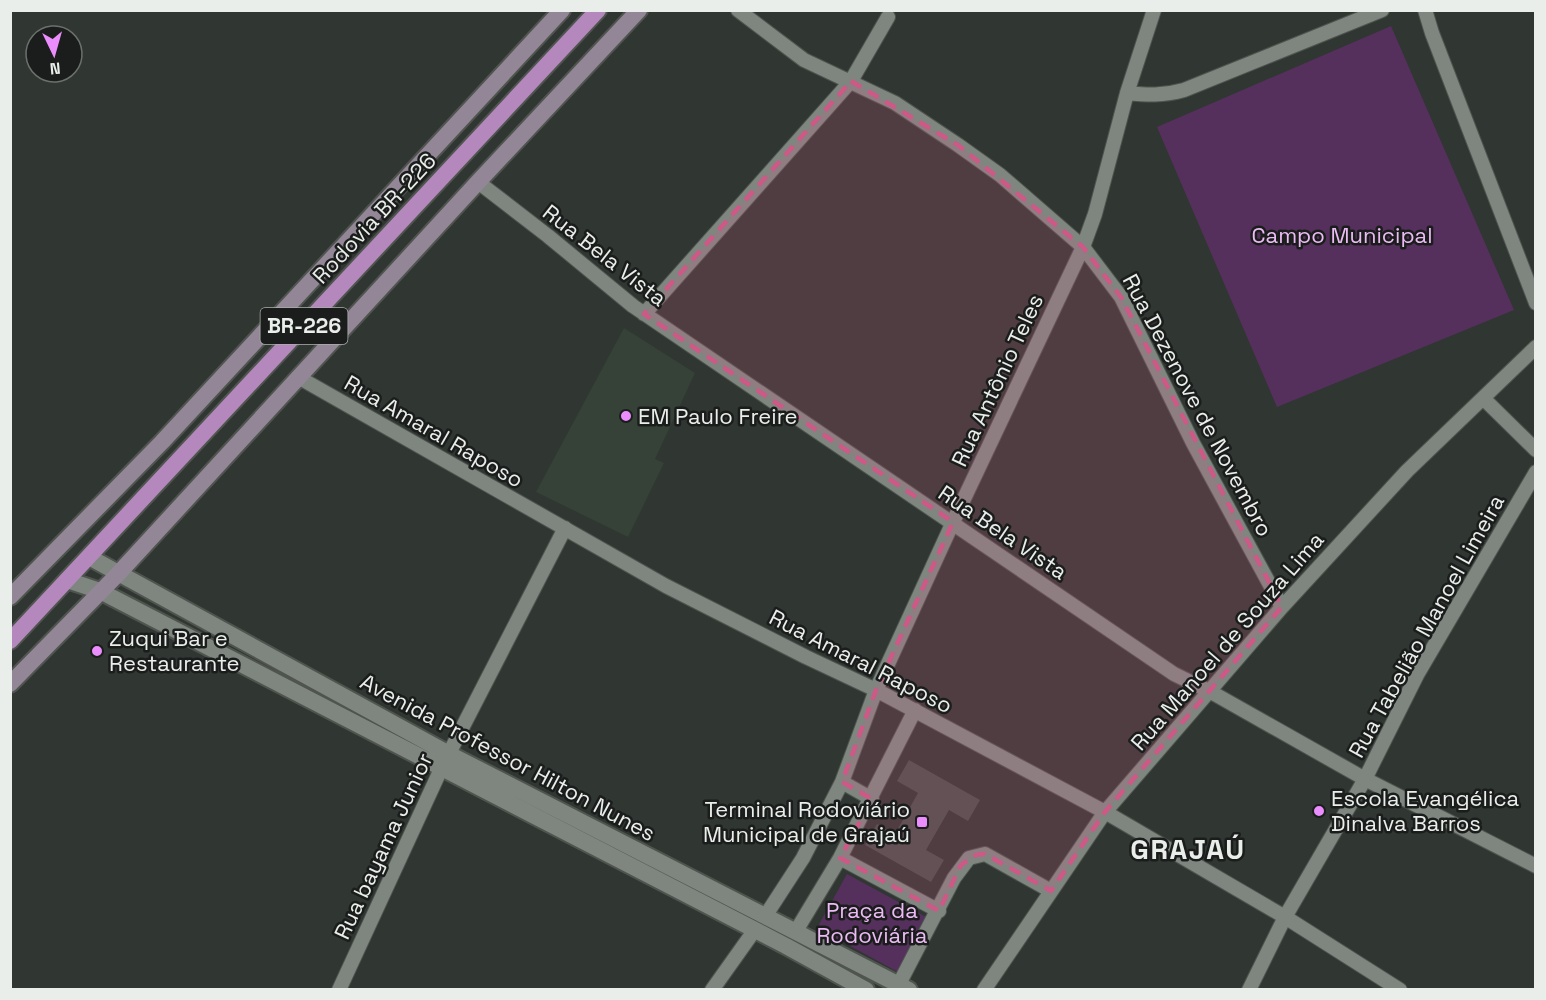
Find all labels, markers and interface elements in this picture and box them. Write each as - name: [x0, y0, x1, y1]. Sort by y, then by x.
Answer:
- north arrow: [24, 24, 84, 84]
- text: N: [49, 58, 62, 79]
- street label: Rodovia BR-226: [306, 147, 442, 289]
- street label: Rua Bela Vista: [537, 198, 673, 312]
- park label: Campo Municipal: [1251, 221, 1433, 249]
- street label: Rua Dezenove de Novembro: [1117, 269, 1279, 541]
- street label: Rua Antônio Teles: [945, 289, 1049, 471]
- road number: BR-226: [260, 308, 348, 344]
- street label: Rua Amaral Raposo: [340, 368, 528, 494]
- place label: EM Paulo Freire: [638, 402, 798, 430]
- marker: EM Paulo Freire: [619, 409, 633, 423]
- street label: Rua Bela Vista: [933, 479, 1073, 586]
- street label: Rua Tabelião Manoel Limeira: [1342, 489, 1510, 762]
- street label: Rua Manoel de Souza Lima: [1124, 526, 1330, 756]
- street label: Rua Amaral Raposo: [765, 603, 957, 719]
- place label: Zuqui Bar e Restaurante: [109, 624, 240, 677]
- marker: Zuqui Bar e Restaurante: [90, 644, 104, 658]
- street label: Avenida Professor Hilton Nunes: [356, 667, 660, 847]
- street label: Rua bayama Junior: [328, 748, 438, 944]
- place label: Escola Evangélica Dinalva Barros: [1331, 784, 1520, 837]
- place label: Terminal Rodoviário Municipal de Grajaú: [703, 795, 910, 848]
- marker: Escola Evangélica Dinalva Barros: [1312, 804, 1326, 818]
- marker: Terminal Rodoviário Municipal de Grajaú: [915, 815, 929, 829]
- district label: GRAJAÚ: [1130, 831, 1246, 867]
- park label: Praça da Rodoviária: [816, 896, 928, 949]

